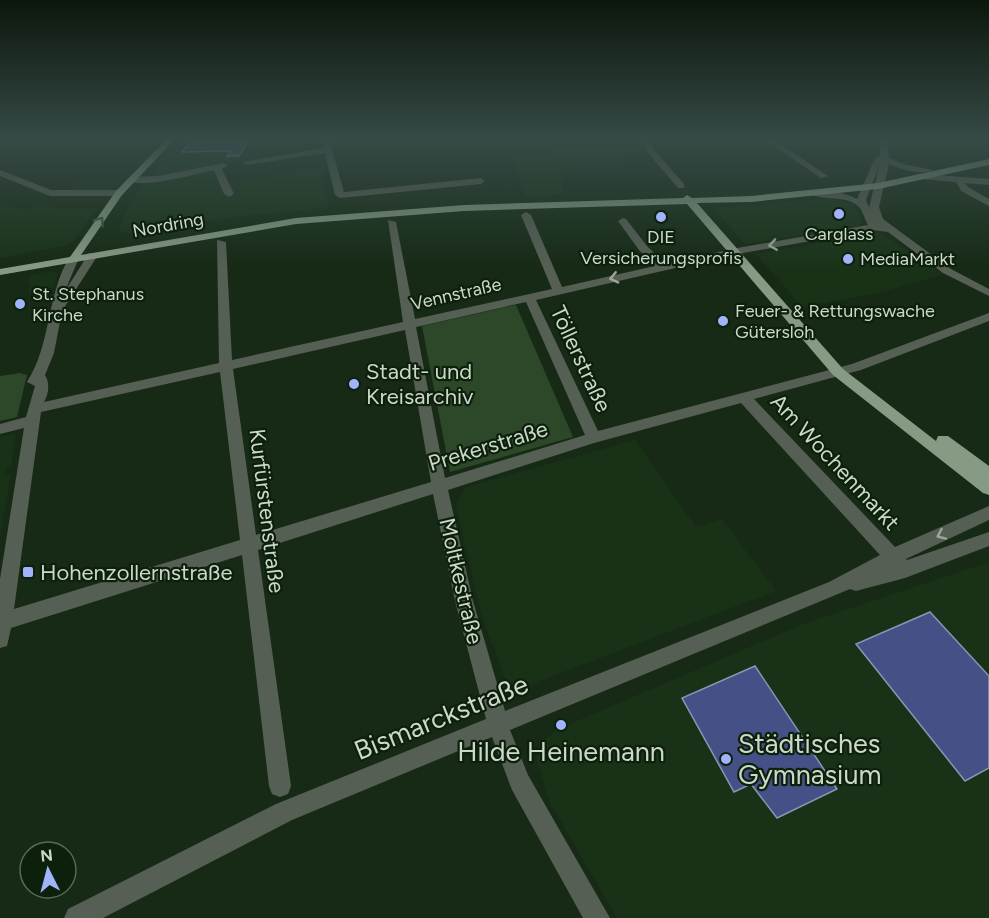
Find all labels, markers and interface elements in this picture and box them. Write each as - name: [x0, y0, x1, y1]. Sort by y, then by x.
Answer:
- marker: Carglass: [832, 207, 846, 221]
- street label: Nordring: [131, 208, 205, 242]
- marker: DIE Versicherungsprofis: [654, 210, 668, 224]
- one-way arrow: [93, 216, 104, 227]
- place label: Carglass: [805, 223, 873, 245]
- place label: DIE Versicherungsprofis: [580, 226, 742, 269]
- one-way arrow: [768, 239, 778, 251]
- place label: MediaMarkt: [860, 248, 955, 270]
- marker: MediaMarkt: [841, 252, 855, 266]
- one-way arrow: [609, 271, 619, 284]
- street label: Vennstraße: [409, 273, 504, 315]
- place label: St. Stephanus Kirche: [32, 283, 144, 326]
- marker: St. Stephanus Kirche: [13, 297, 27, 311]
- place label: Feuer- & Rettungswache Gütersloh: [735, 300, 935, 343]
- street label: Töllerstraße: [545, 301, 617, 417]
- marker: Feuer- & Rettungswache Gütersloh: [716, 314, 730, 328]
- place label: Stadt- und Kreisarchiv: [366, 358, 474, 410]
- marker: Stadt- und Kreisarchiv: [347, 377, 361, 391]
- street label: Am Wochenmarkt: [765, 388, 905, 536]
- street label: Prekerstraße: [425, 415, 551, 477]
- street label: Kurfürstenstraße: [244, 427, 290, 595]
- street label: Moltkestraße: [433, 515, 489, 647]
- one-way arrow: [936, 527, 947, 539]
- place label: Hohenzollernstraße: [40, 559, 232, 586]
- marker: Hohenzollernstraße: [21, 565, 35, 579]
- street label: Bismarckstraße: [349, 667, 533, 767]
- marker: Hilde Heinemann: [554, 718, 568, 732]
- place label: Städtisches Gymnasium: [738, 727, 881, 791]
- place label: Hilde Heinemann: [457, 735, 665, 768]
- marker: Städtisches Gymnasium: [719, 752, 733, 766]
- north arrow: [18, 840, 78, 900]
- text: N: [39, 845, 54, 866]

